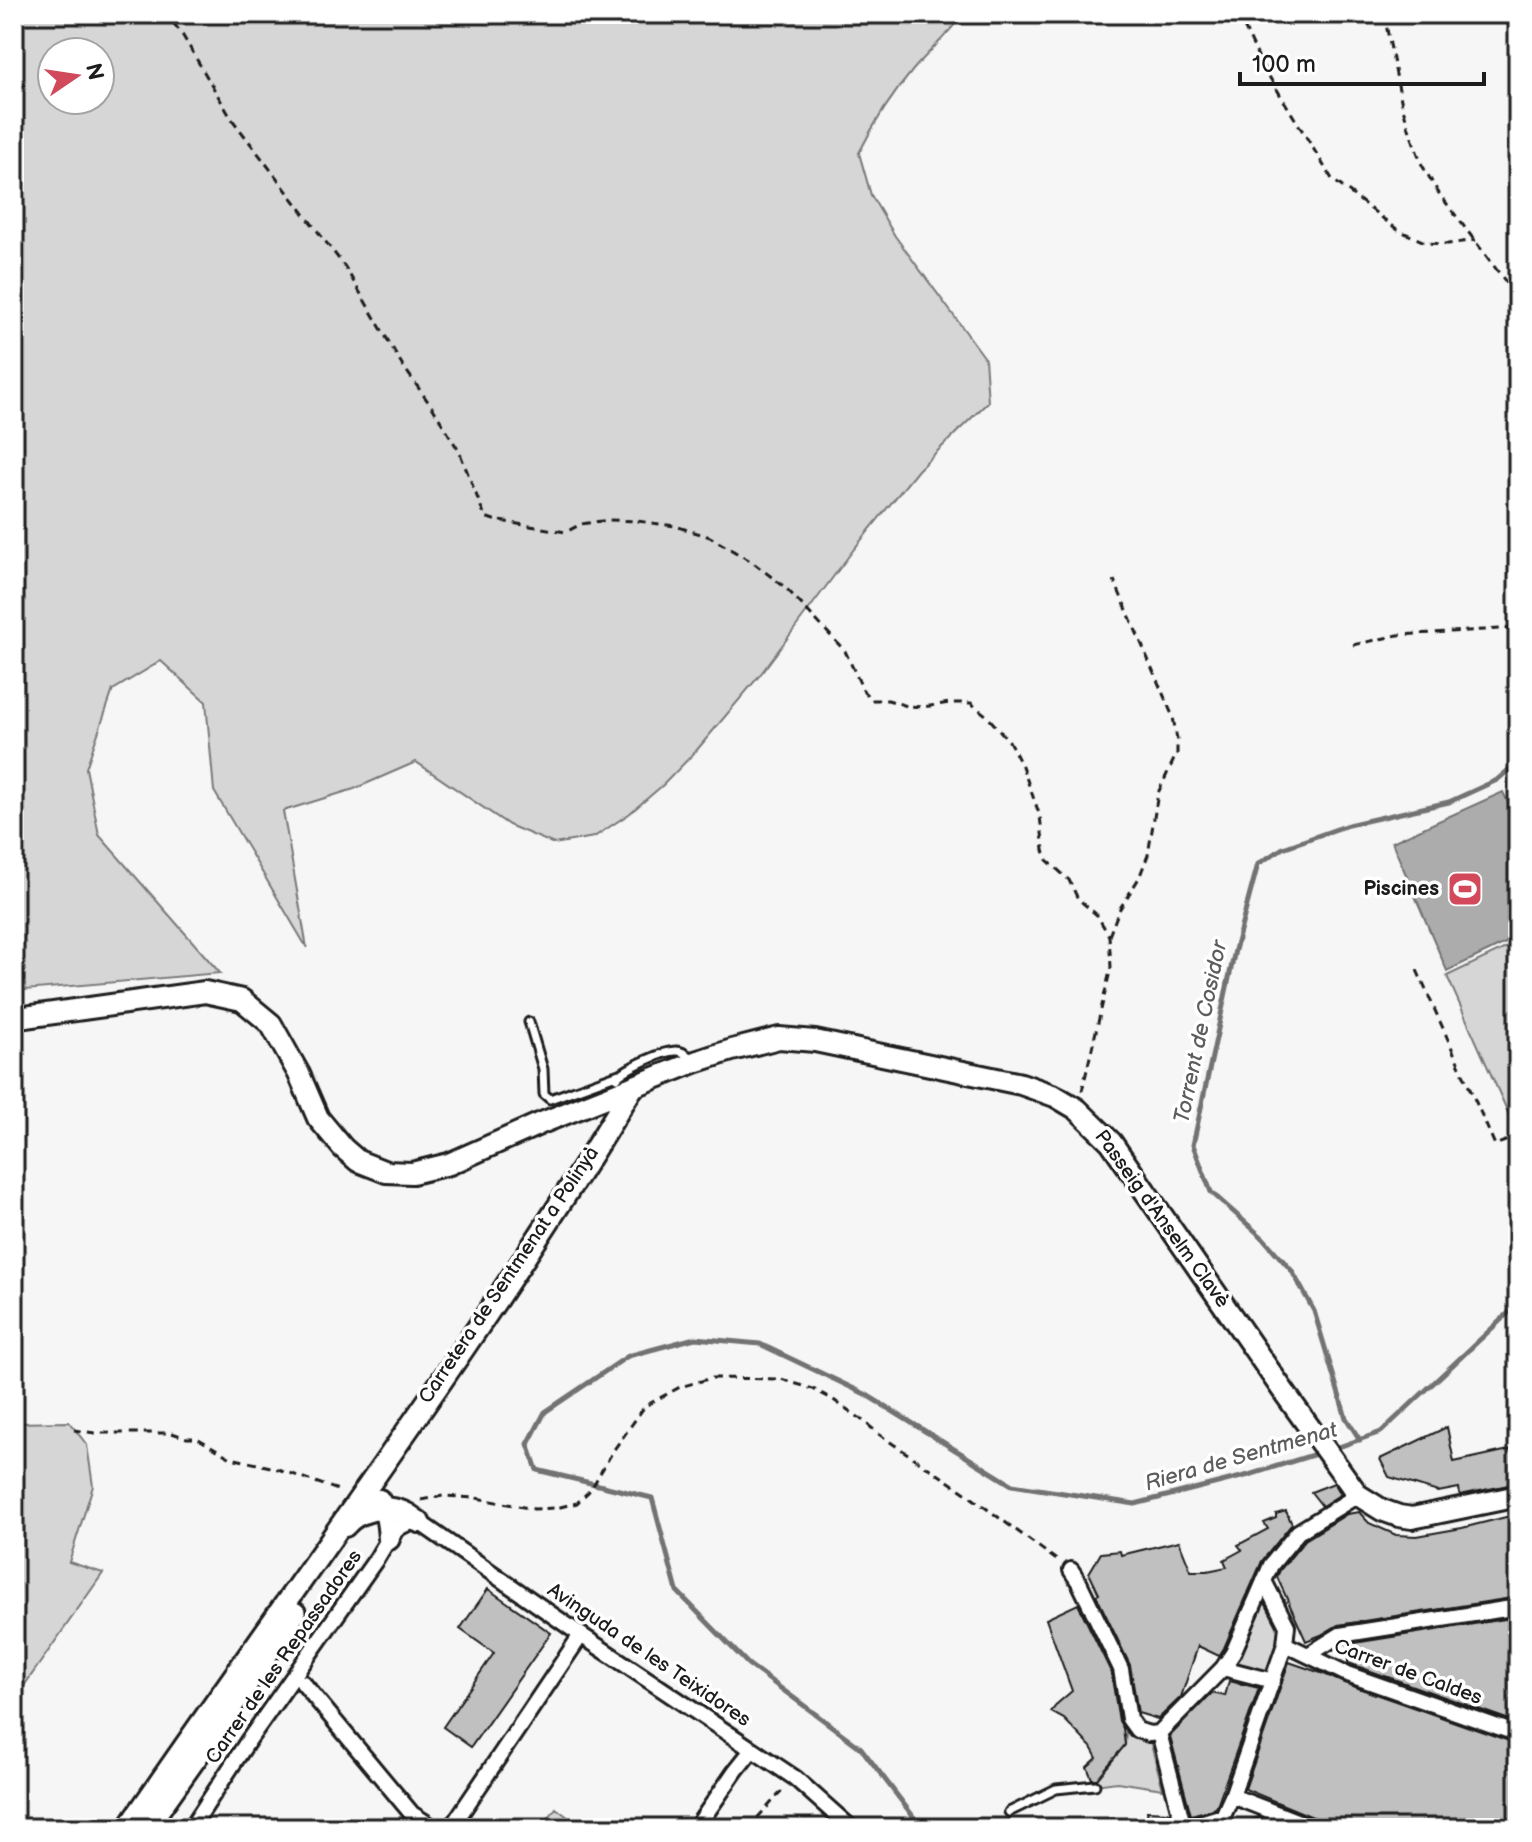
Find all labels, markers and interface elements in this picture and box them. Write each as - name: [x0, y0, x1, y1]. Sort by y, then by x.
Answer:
- north arrow: [36, 36, 116, 116]
- scale bar: [1240, 36, 1484, 86]
- text: 100 m: [1252, 50, 1316, 79]
- text: N: [79, 61, 109, 83]
- sports icon: Piscines: [1446, 870, 1484, 908]
- place label: Piscines: [1363, 877, 1439, 901]
- water label: Torrent de Cosidor: [1168, 936, 1234, 1126]
- street label: Passeig d'Anselm Clavè: [1089, 1125, 1235, 1313]
- street label: Carretera de Sentmenat a Polinyà: [414, 1142, 604, 1408]
- water label: Riera de Sentmenat: [1142, 1416, 1342, 1497]
- street label: Carrer de les Repassadores: [201, 1545, 367, 1769]
- street label: Avinguda de les Teixidores: [543, 1578, 755, 1732]
- street label: Carrer de Caldes: [1331, 1634, 1485, 1710]

